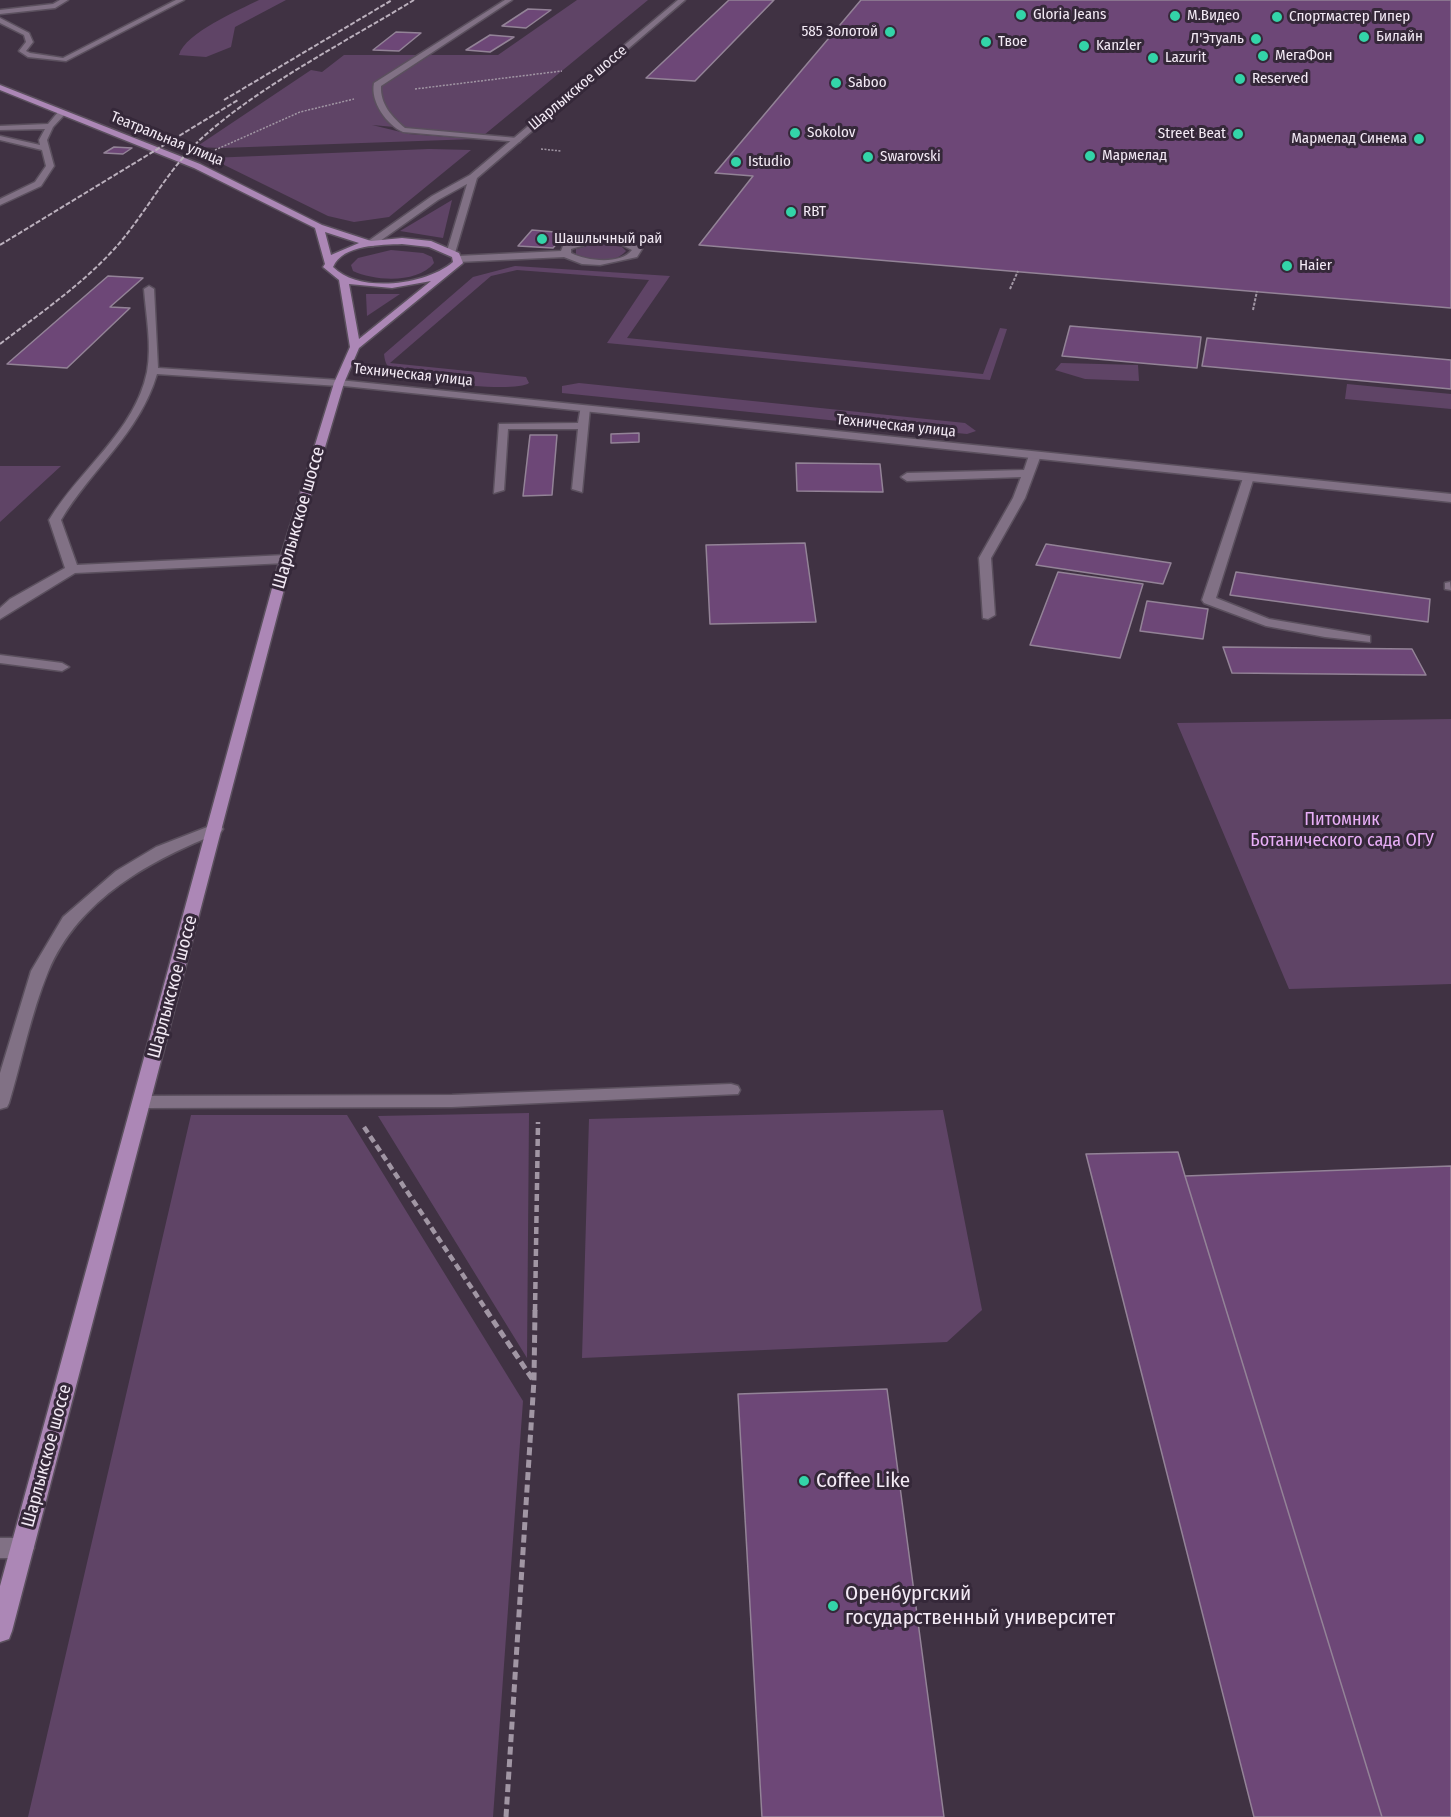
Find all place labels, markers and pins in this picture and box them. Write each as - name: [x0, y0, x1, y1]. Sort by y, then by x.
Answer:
- place label: Gloria Jeans: [1033, 6, 1106, 24]
- place label: М.Видео: [1187, 7, 1240, 25]
- marker: Gloria Jeans: [1014, 8, 1028, 22]
- place label: Спортмастер Гипер: [1289, 8, 1410, 26]
- marker: М.Видео: [1168, 9, 1182, 23]
- marker: Спортмастер Гипер: [1270, 10, 1284, 24]
- place label: 585 Золотой: [801, 23, 878, 41]
- marker: 585 Золотой: [883, 25, 897, 39]
- place label: Билайн: [1376, 28, 1423, 46]
- place label: Л'Этуаль: [1190, 30, 1244, 48]
- marker: Билайн: [1357, 30, 1371, 44]
- marker: Л'Этуаль: [1249, 32, 1263, 46]
- place label: Твое: [998, 33, 1027, 51]
- marker: Твое: [979, 35, 993, 49]
- place label: Kanzler: [1096, 37, 1142, 55]
- marker: Kanzler: [1077, 39, 1091, 53]
- place label: МегаФон: [1275, 47, 1333, 65]
- place label: Lazurit: [1165, 49, 1206, 67]
- marker: МегаФон: [1256, 49, 1270, 63]
- marker: Lazurit: [1146, 51, 1160, 65]
- place label: Reserved: [1252, 70, 1308, 88]
- marker: Reserved: [1233, 72, 1247, 86]
- place label: Saboo: [848, 74, 887, 92]
- marker: Saboo: [829, 76, 843, 90]
- place label: Sokolov: [807, 124, 855, 142]
- place label: Street Beat: [1158, 125, 1226, 143]
- marker: Sokolov: [788, 126, 802, 140]
- marker: Street Beat: [1231, 127, 1245, 141]
- place label: Мармелад Синема: [1291, 130, 1407, 148]
- marker: Мармелад Синема: [1412, 132, 1426, 146]
- place label: Мармелад: [1102, 147, 1167, 165]
- place label: Swarovski: [880, 148, 941, 166]
- marker: Мармелад: [1083, 149, 1097, 163]
- marker: Swarovski: [861, 150, 875, 164]
- place label: Istudio: [748, 153, 791, 171]
- marker: Istudio: [729, 155, 743, 169]
- place label: RBT: [803, 203, 826, 221]
- marker: RBT: [784, 205, 798, 219]
- place label: Шашлычный рай: [554, 230, 662, 248]
- marker: Шашлычный рай: [535, 232, 549, 246]
- place label: Haier: [1299, 257, 1332, 275]
- marker: Haier: [1280, 259, 1294, 273]
- place label: Coffee Like: [816, 1468, 910, 1494]
- marker: Coffee Like: [797, 1474, 811, 1488]
- place label: Оренбургский государственный университет: [845, 1581, 1115, 1631]
- marker: Оренбургский государственный университет: [826, 1599, 840, 1613]

